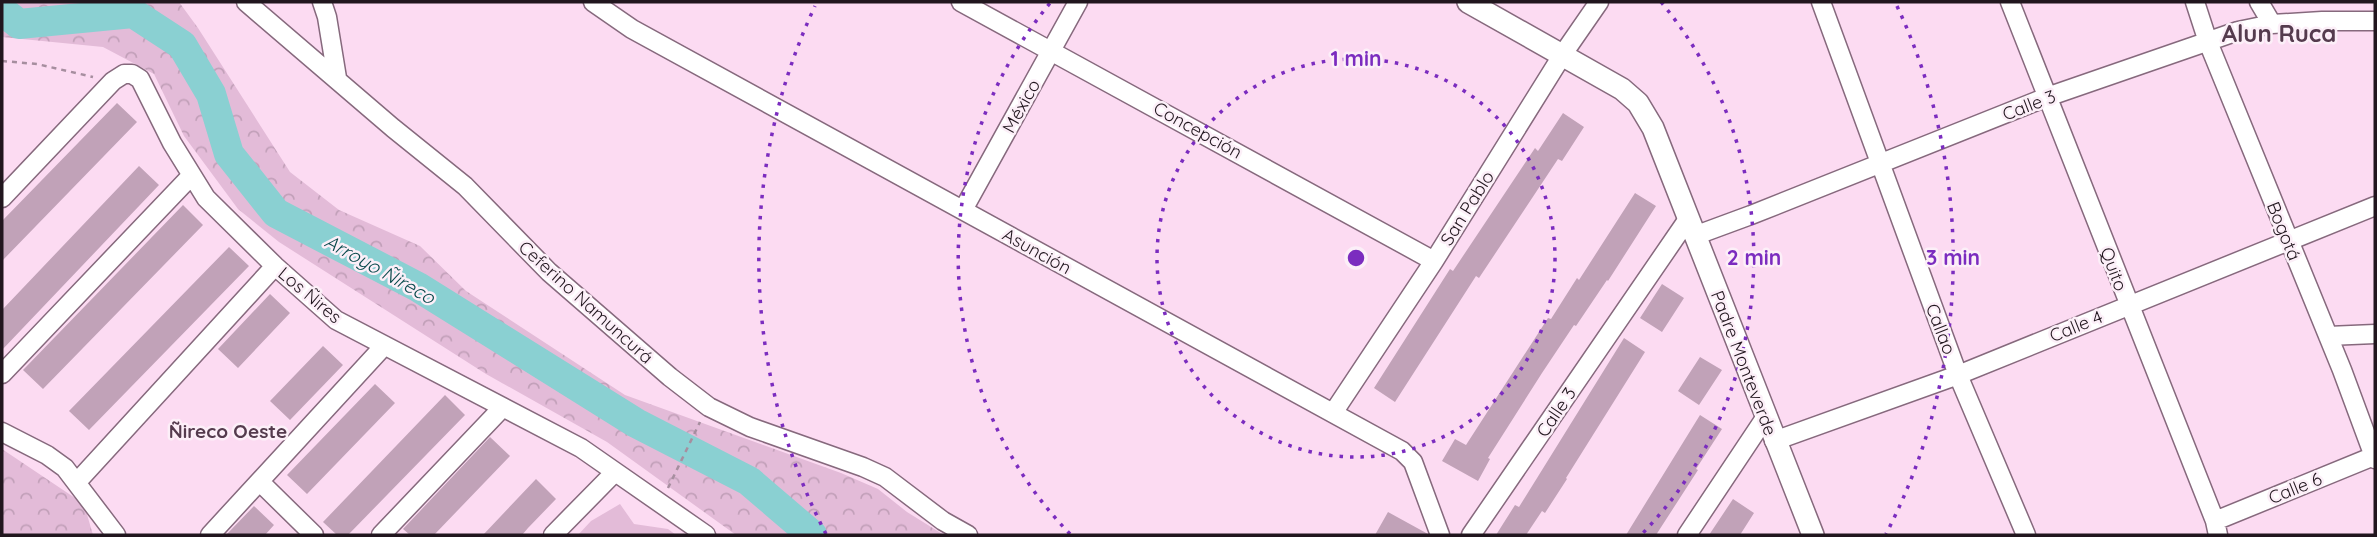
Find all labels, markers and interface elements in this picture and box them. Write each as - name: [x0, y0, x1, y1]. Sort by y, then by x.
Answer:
- district label: Alun Ruca: [2222, 18, 2336, 48]
- text: 1 min: [1331, 45, 1381, 71]
- street label: México: [997, 75, 1045, 137]
- street label: Calle 3: [1999, 84, 2059, 126]
- street label: Concepción: [1150, 96, 1246, 164]
- street label: San Pablo: [1435, 166, 1499, 250]
- street label: Bogotá: [2262, 198, 2306, 264]
- street label: Asunción: [999, 223, 1075, 279]
- water label: Arroyo Ñireco: [321, 229, 441, 310]
- street label: Ceferino Namuncurá: [514, 236, 658, 368]
- text: 2 min: [1727, 244, 1781, 270]
- text: 3 min: [1926, 244, 1980, 270]
- street label: Quito: [2095, 244, 2133, 294]
- centre of rings: [1344, 246, 1368, 270]
- street label: Los Ñires: [274, 262, 346, 328]
- street label: Padre Monteverde: [1706, 287, 1782, 439]
- street label: Callao: [1921, 300, 1961, 358]
- street label: Calle 4: [2046, 305, 2106, 347]
- street label: Calle 3: [1531, 383, 1581, 441]
- district label: Ñireco Oeste: [169, 419, 287, 443]
- street label: Calle 6: [2265, 467, 2325, 509]

